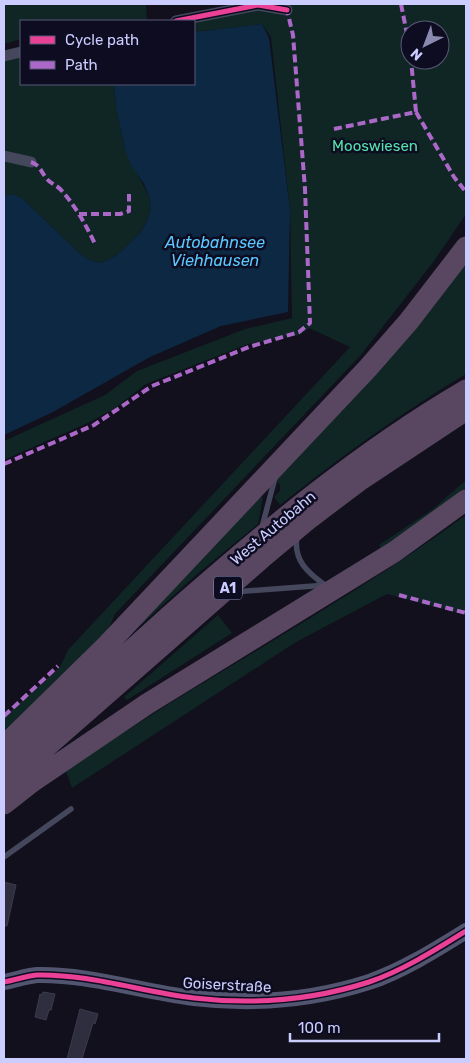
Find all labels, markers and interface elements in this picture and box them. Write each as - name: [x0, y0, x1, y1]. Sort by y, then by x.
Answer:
- legend: [20, 20, 195, 85]
- north arrow: [400, 20, 450, 70]
- text: Cycle path: [65, 31, 139, 49]
- text: N: [407, 45, 426, 64]
- text: Path: [65, 56, 98, 74]
- park label: Mooswiesen: [332, 137, 418, 155]
- water label: Autobahnsee Viehhausen: [164, 233, 265, 270]
- street label: West Autobahn: [227, 487, 319, 569]
- road number: A1: [214, 576, 242, 600]
- street label: Goiserstraße: [182, 974, 272, 996]
- scale bar: [290, 1010, 439, 1042]
- text: 100 m: [298, 1019, 340, 1037]

